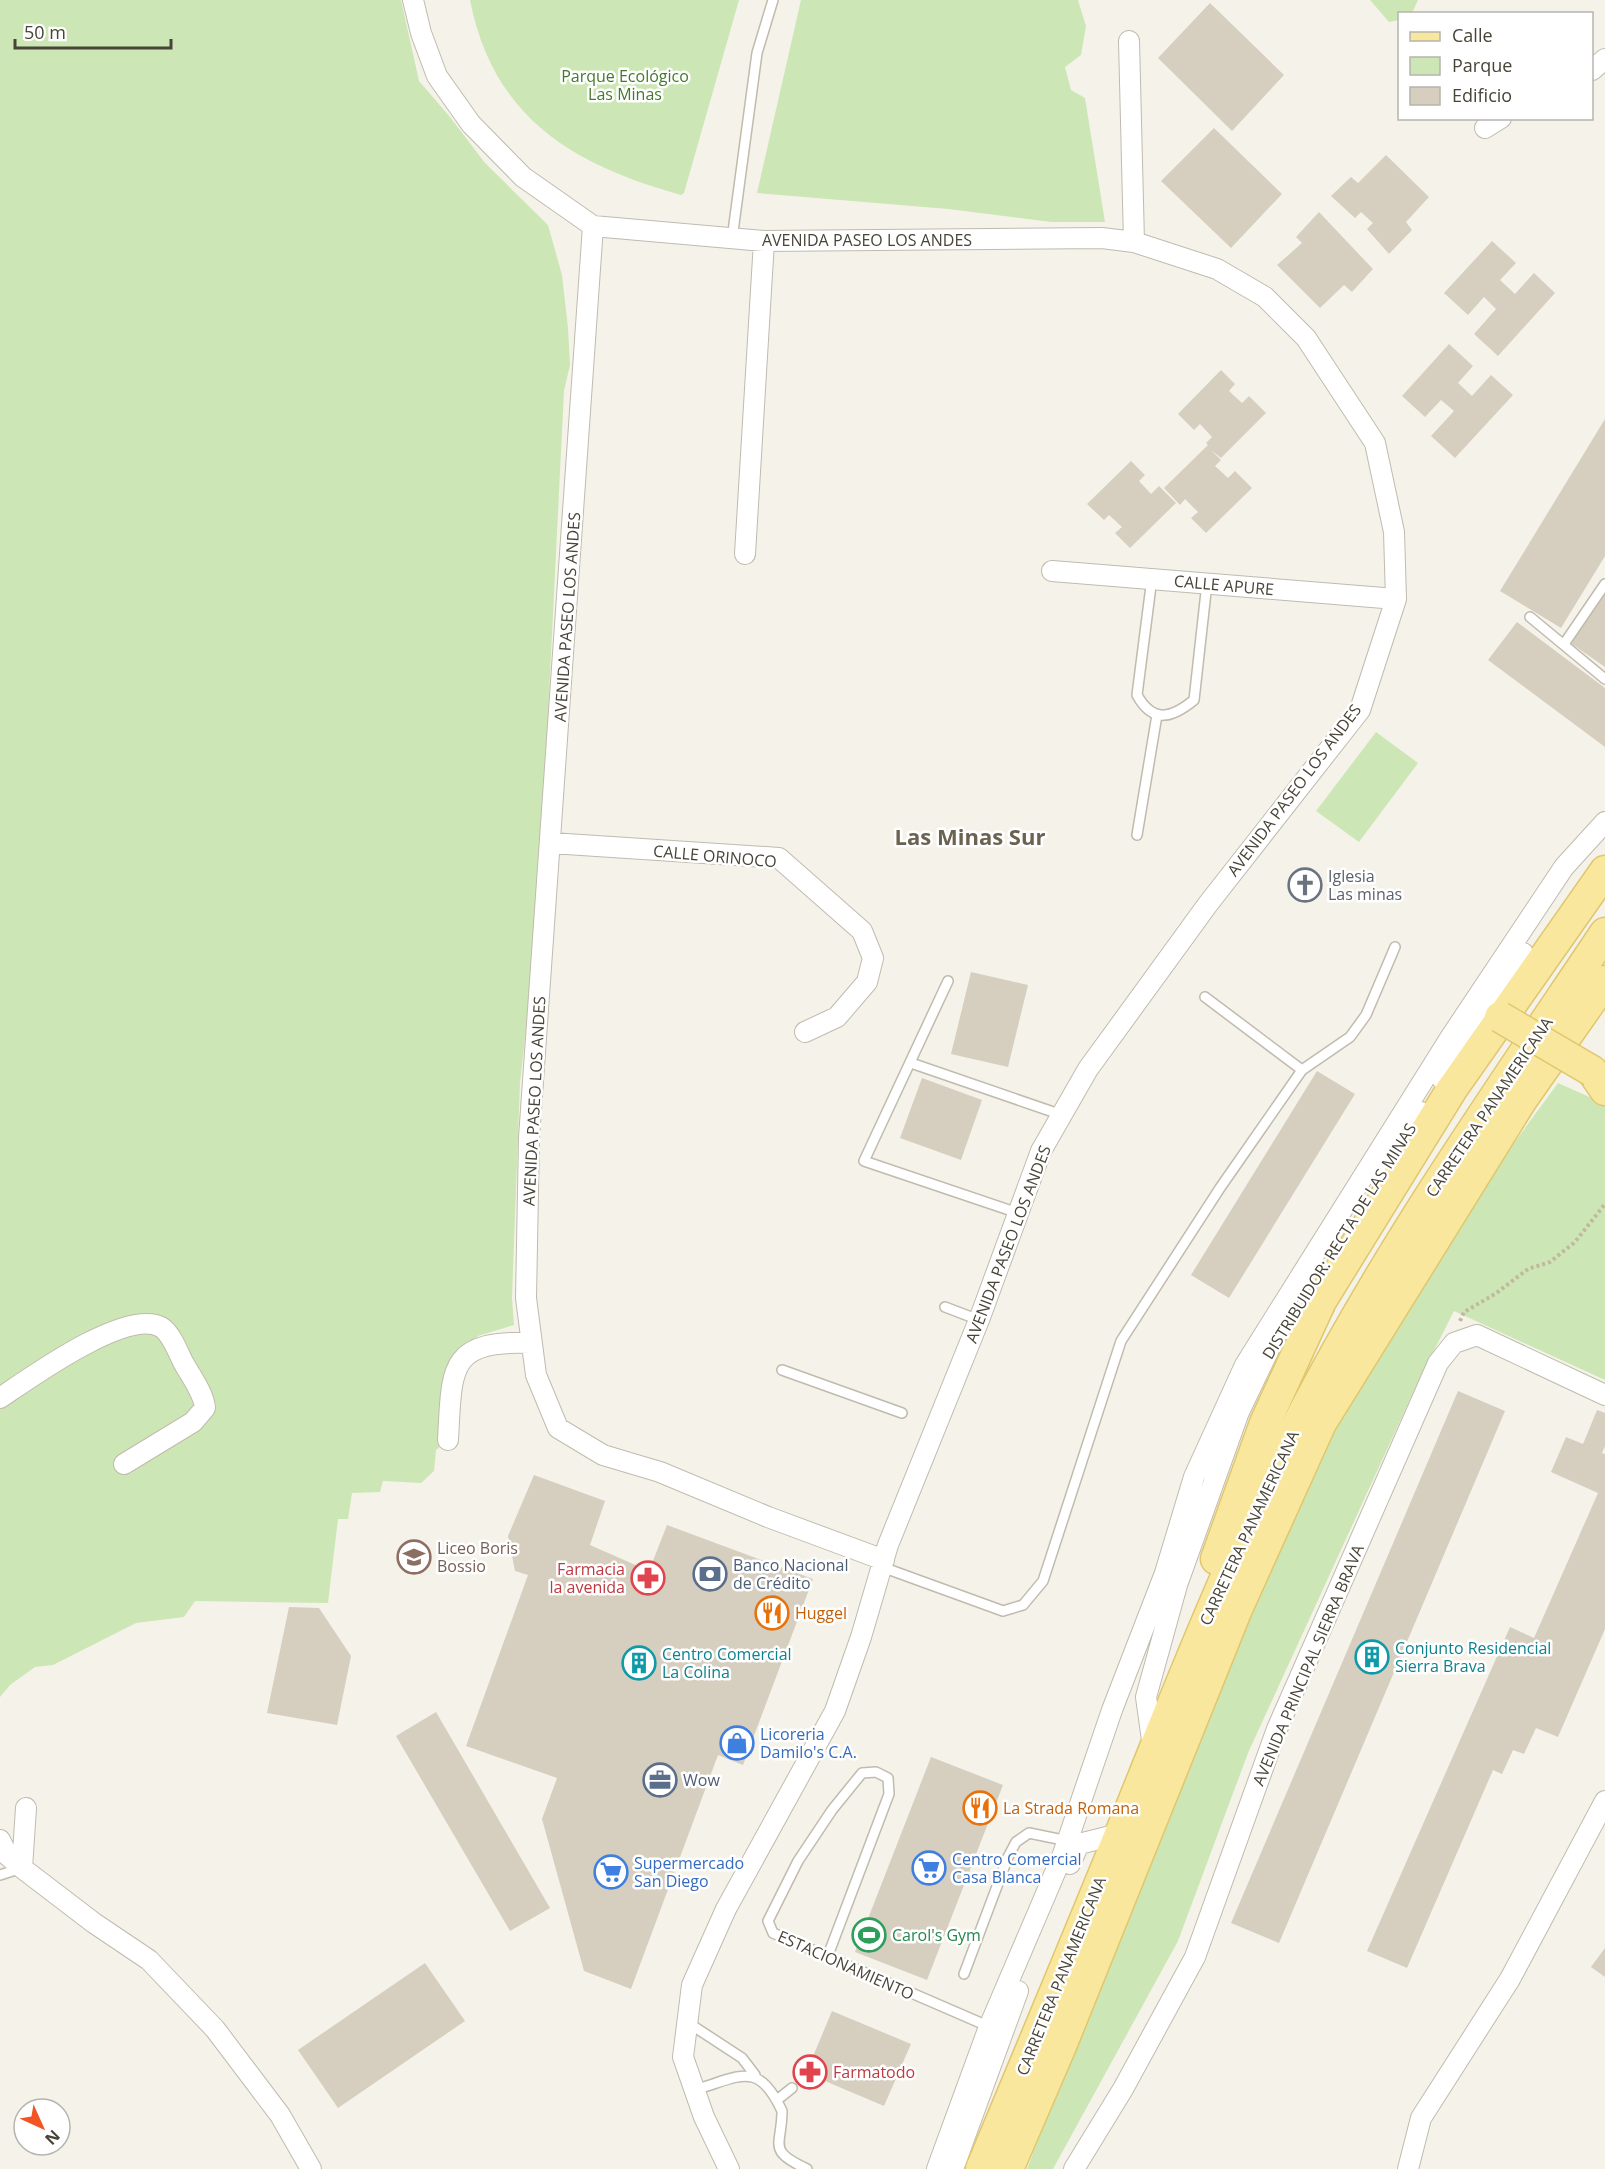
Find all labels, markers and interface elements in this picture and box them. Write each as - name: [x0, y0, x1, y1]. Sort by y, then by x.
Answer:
- scale bar: [15, 12, 171, 50]
- legend: [1398, 12, 1593, 120]
- text: 50 m: [24, 20, 66, 44]
- text: Calle: [1452, 23, 1493, 47]
- text: Parque: [1452, 53, 1512, 77]
- park label: Parque Ecológico Las Minas: [561, 65, 689, 105]
- text: Edificio: [1452, 83, 1512, 107]
- street label: AVENIDA PASEO LOS ANDES: [762, 229, 972, 251]
- street label: AVENIDA PASEO LOS ANDES: [549, 511, 585, 723]
- street label: CALLE APURE: [1173, 570, 1275, 600]
- street label: AVENIDA PASEO LOS ANDES: [1222, 699, 1366, 881]
- district label: Las Minas Sur: [895, 821, 1045, 851]
- street label: CALLE ORINOCO: [652, 840, 778, 872]
- place label: Iglesia Las minas: [1328, 865, 1402, 905]
- church icon: Iglesia Las minas: [1287, 867, 1323, 903]
- street label: AVENIDA PASEO LOS ANDES: [518, 995, 550, 1206]
- street label: CARRETERA PANAMERICANA: [1420, 1012, 1558, 1201]
- street label: DISTRIBUIDOR: RECTA DE LAS MINAS: [1257, 1119, 1421, 1363]
- street label: AVENIDA PASEO LOS ANDES: [960, 1142, 1056, 1346]
- street label: CARRETERA PANAMERICANA: [1194, 1426, 1304, 1629]
- place label: Liceo Boris Bossio: [437, 1537, 518, 1577]
- school or university icon: Liceo Boris Bossio: [396, 1539, 432, 1575]
- street label: AVENIDA PRINCIPAL SIERRA BRAVA: [1247, 1540, 1369, 1789]
- place label: Banco Nacional de Crédito: [733, 1554, 849, 1594]
- bank icon: Banco Nacional de Crédito: [692, 1556, 728, 1592]
- place label: Farmacia la avenida: [550, 1558, 625, 1598]
- pharmacy icon: Farmacia la avenida: [630, 1560, 666, 1596]
- restaurant icon: Huggel: [754, 1595, 790, 1631]
- place label: Huggel: [795, 1602, 847, 1624]
- place label: Conjunto Residencial Sierra Brava: [1395, 1637, 1551, 1677]
- building icon: Conjunto Residencial Sierra Brava: [1354, 1639, 1390, 1675]
- place label: Centro Comercial La Colina: [662, 1643, 792, 1683]
- building icon: Centro Comercial La Colina: [621, 1645, 657, 1681]
- place label: Licoreria Damilo's C.A.: [760, 1723, 857, 1763]
- shop icon: Licoreria Damilo's C.A.: [719, 1725, 755, 1761]
- office icon: Wow: [642, 1762, 678, 1798]
- place label: Wow: [683, 1769, 720, 1791]
- restaurant icon: La Strada Romana: [962, 1790, 998, 1826]
- place label: La Strada Romana: [1003, 1797, 1139, 1819]
- place label: Centro Comercial Casa Blanca: [952, 1848, 1082, 1888]
- supermarket icon: Centro Comercial Casa Blanca: [911, 1850, 947, 1886]
- place label: Supermercado San Diego: [634, 1852, 744, 1892]
- supermarket icon: Supermercado San Diego: [593, 1854, 629, 1890]
- street label: CARRETERA PANAMERICANA: [1011, 1873, 1111, 2079]
- sports icon: Carol's Gym: [851, 1917, 887, 1953]
- place label: Carol's Gym: [892, 1924, 981, 1946]
- street label: ESTACIONAMIENTO: [774, 1925, 918, 2005]
- pharmacy icon: Farmatodo: [792, 2054, 828, 2090]
- place label: Farmatodo: [833, 2061, 915, 2083]
- north arrow: [12, 2097, 72, 2157]
- text: N: [40, 2125, 65, 2150]

